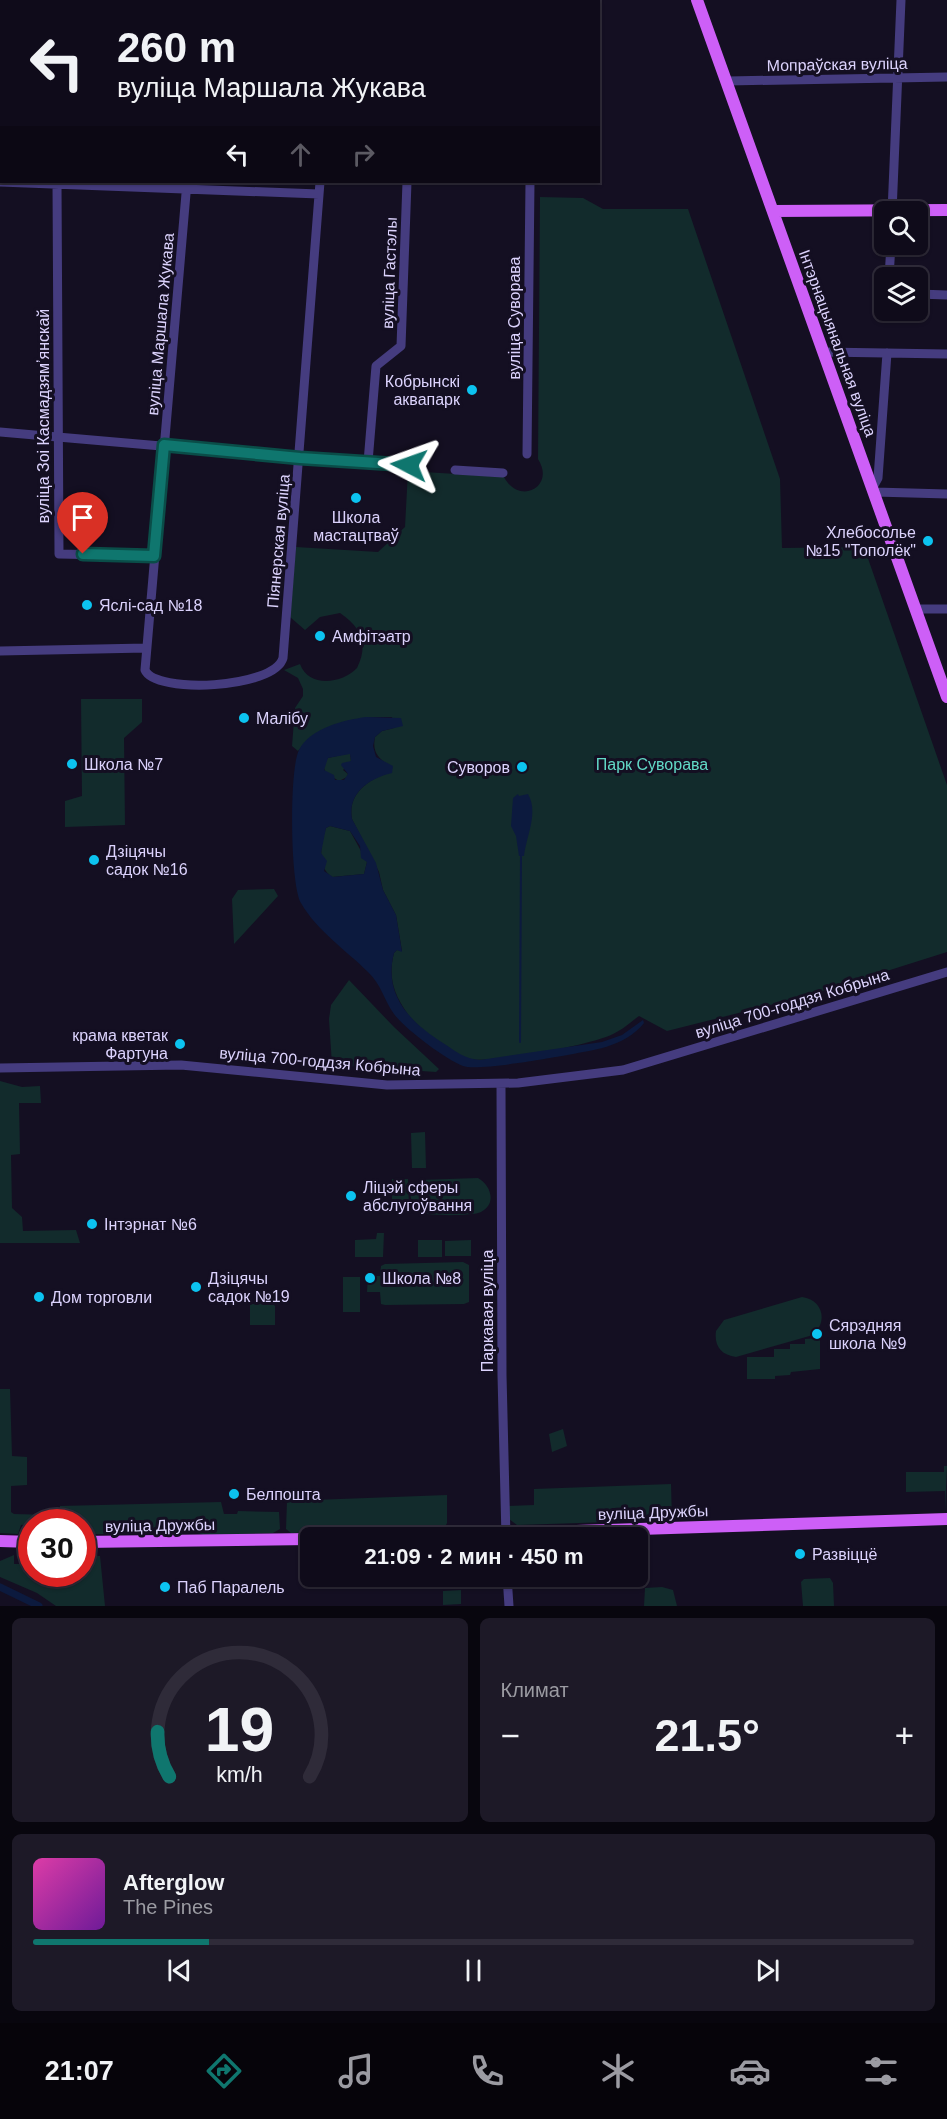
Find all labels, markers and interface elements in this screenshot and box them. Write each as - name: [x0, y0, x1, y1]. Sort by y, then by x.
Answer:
- icon: left: [18, 24, 96, 102]
- text: 260 m: [117, 24, 236, 71]
- street label: Мопраўская вуліца: [766, 55, 908, 74]
- text: вуліца Маршала Жукава: [117, 73, 426, 103]
- icon: left: [221, 138, 254, 171]
- icon: ahead: [284, 138, 317, 171]
- icon: right: [347, 138, 380, 171]
- map controls: [874, 201, 928, 321]
- button: search: [874, 201, 928, 255]
- street label: вуліца Гастэлы: [379, 217, 400, 329]
- street label: вуліца Маршала Жукава: [144, 232, 177, 416]
- street label: Інтэрнацыянальная вуліца: [796, 247, 879, 439]
- street label: вуліца Суворава: [506, 256, 523, 379]
- button: layers: [874, 267, 928, 321]
- street label: вуліца Зоі Касмадзямʼянскай: [35, 309, 52, 523]
- place label: Кобрынскі аквапарк: [385, 373, 461, 408]
- marker: Кобрынскі аквапарк: [465, 383, 479, 397]
- position arrow: [377, 433, 441, 497]
- street label: Піянерская вуліца: [264, 473, 293, 609]
- marker: Школа мастацтваў: [349, 491, 363, 505]
- pin: [57, 492, 108, 554]
- icon: arrive: [66, 501, 99, 534]
- place label: Школа мастацтваў: [313, 509, 399, 544]
- place label: Хлебосолье №15 "Тополёк": [805, 524, 916, 559]
- marker: Хлебосолье №15 "Тополёк": [921, 534, 935, 548]
- place label: Яслі-сад №18: [99, 597, 203, 614]
- marker: Яслі-сад №18: [80, 598, 94, 612]
- place label: Амфітэатр: [332, 628, 411, 645]
- marker: Амфітэатр: [313, 629, 327, 643]
- place label: Малібу: [256, 710, 308, 727]
- marker: Малібу: [237, 711, 251, 725]
- place label: Школа №7: [84, 756, 163, 773]
- park label: Парк Суворава: [596, 756, 708, 773]
- marker: Школа №7: [65, 757, 79, 771]
- place label: Суворов: [447, 759, 510, 776]
- marker: Суворов: [515, 760, 529, 774]
- place label: Дзіцячы садок №16: [106, 843, 188, 878]
- marker: Дзіцячы садок №16: [87, 853, 101, 867]
- street label: вуліца 700-годдзя Кобрына: [693, 966, 891, 1041]
- place label: крама кветак Фартуна: [72, 1027, 169, 1062]
- marker: крама кветак Фартуна: [173, 1037, 187, 1051]
- street label: вуліца 700-годдзя Кобрына: [219, 1044, 421, 1079]
- place label: Ліцэй сферы абслугоўвання: [363, 1179, 472, 1214]
- marker: Ліцэй сферы абслугоўвання: [344, 1189, 358, 1203]
- place label: Інтэрнат №6: [104, 1216, 197, 1233]
- marker: Інтэрнат №6: [85, 1217, 99, 1231]
- street label: Паркавая вуліца: [479, 1250, 496, 1372]
- place label: Дзіцячы садок №19: [208, 1270, 290, 1305]
- place label: Школа №8: [382, 1270, 461, 1287]
- marker: Школа №8: [363, 1271, 377, 1285]
- marker: Дзіцячы садок №19: [189, 1280, 203, 1294]
- place label: Дом торговли: [51, 1289, 152, 1306]
- marker: Дом торговли: [32, 1290, 46, 1304]
- place label: Сярэдняя школа №9: [829, 1317, 906, 1352]
- marker: Сярэдняя школа №9: [810, 1327, 824, 1341]
- place label: Белпошта: [246, 1486, 321, 1503]
- marker: Белпошта: [227, 1487, 241, 1501]
- street label: вуліца Дружбы: [598, 1502, 709, 1523]
- speed limit sign: 30: [18, 1509, 96, 1587]
- street label: вуліца Дружбы: [105, 1516, 215, 1535]
- text: 21:09 · 2 мин · 450 m: [364, 1544, 584, 1569]
- place label: Развіццё: [812, 1546, 878, 1563]
- marker: Развіццё: [793, 1547, 807, 1561]
- place label: Паб Паралель: [177, 1579, 285, 1596]
- marker: Паб Паралель: [158, 1580, 172, 1594]
- text: Климат: [501, 1679, 569, 1701]
- text: 19: [205, 1695, 274, 1764]
- text: 21.5°: [654, 1710, 760, 1761]
- text: −: [501, 1717, 520, 1754]
- text: +: [895, 1717, 914, 1754]
- text: km/h: [217, 1763, 263, 1787]
- text: Afterglow: [123, 1870, 224, 1895]
- text: The Pines: [123, 1896, 213, 1918]
- icon: previous: [163, 1954, 196, 1987]
- icon: pause: [457, 1954, 490, 1987]
- icon: next: [751, 1954, 784, 1987]
- icon: directions: [203, 2050, 245, 2092]
- icon: music: [335, 2050, 377, 2092]
- icon: phone: [466, 2050, 508, 2092]
- icon: climate: [597, 2050, 639, 2092]
- icon: car: [729, 2050, 771, 2092]
- icon: filters: [860, 2050, 902, 2092]
- text: 21:07: [45, 2056, 114, 2086]

